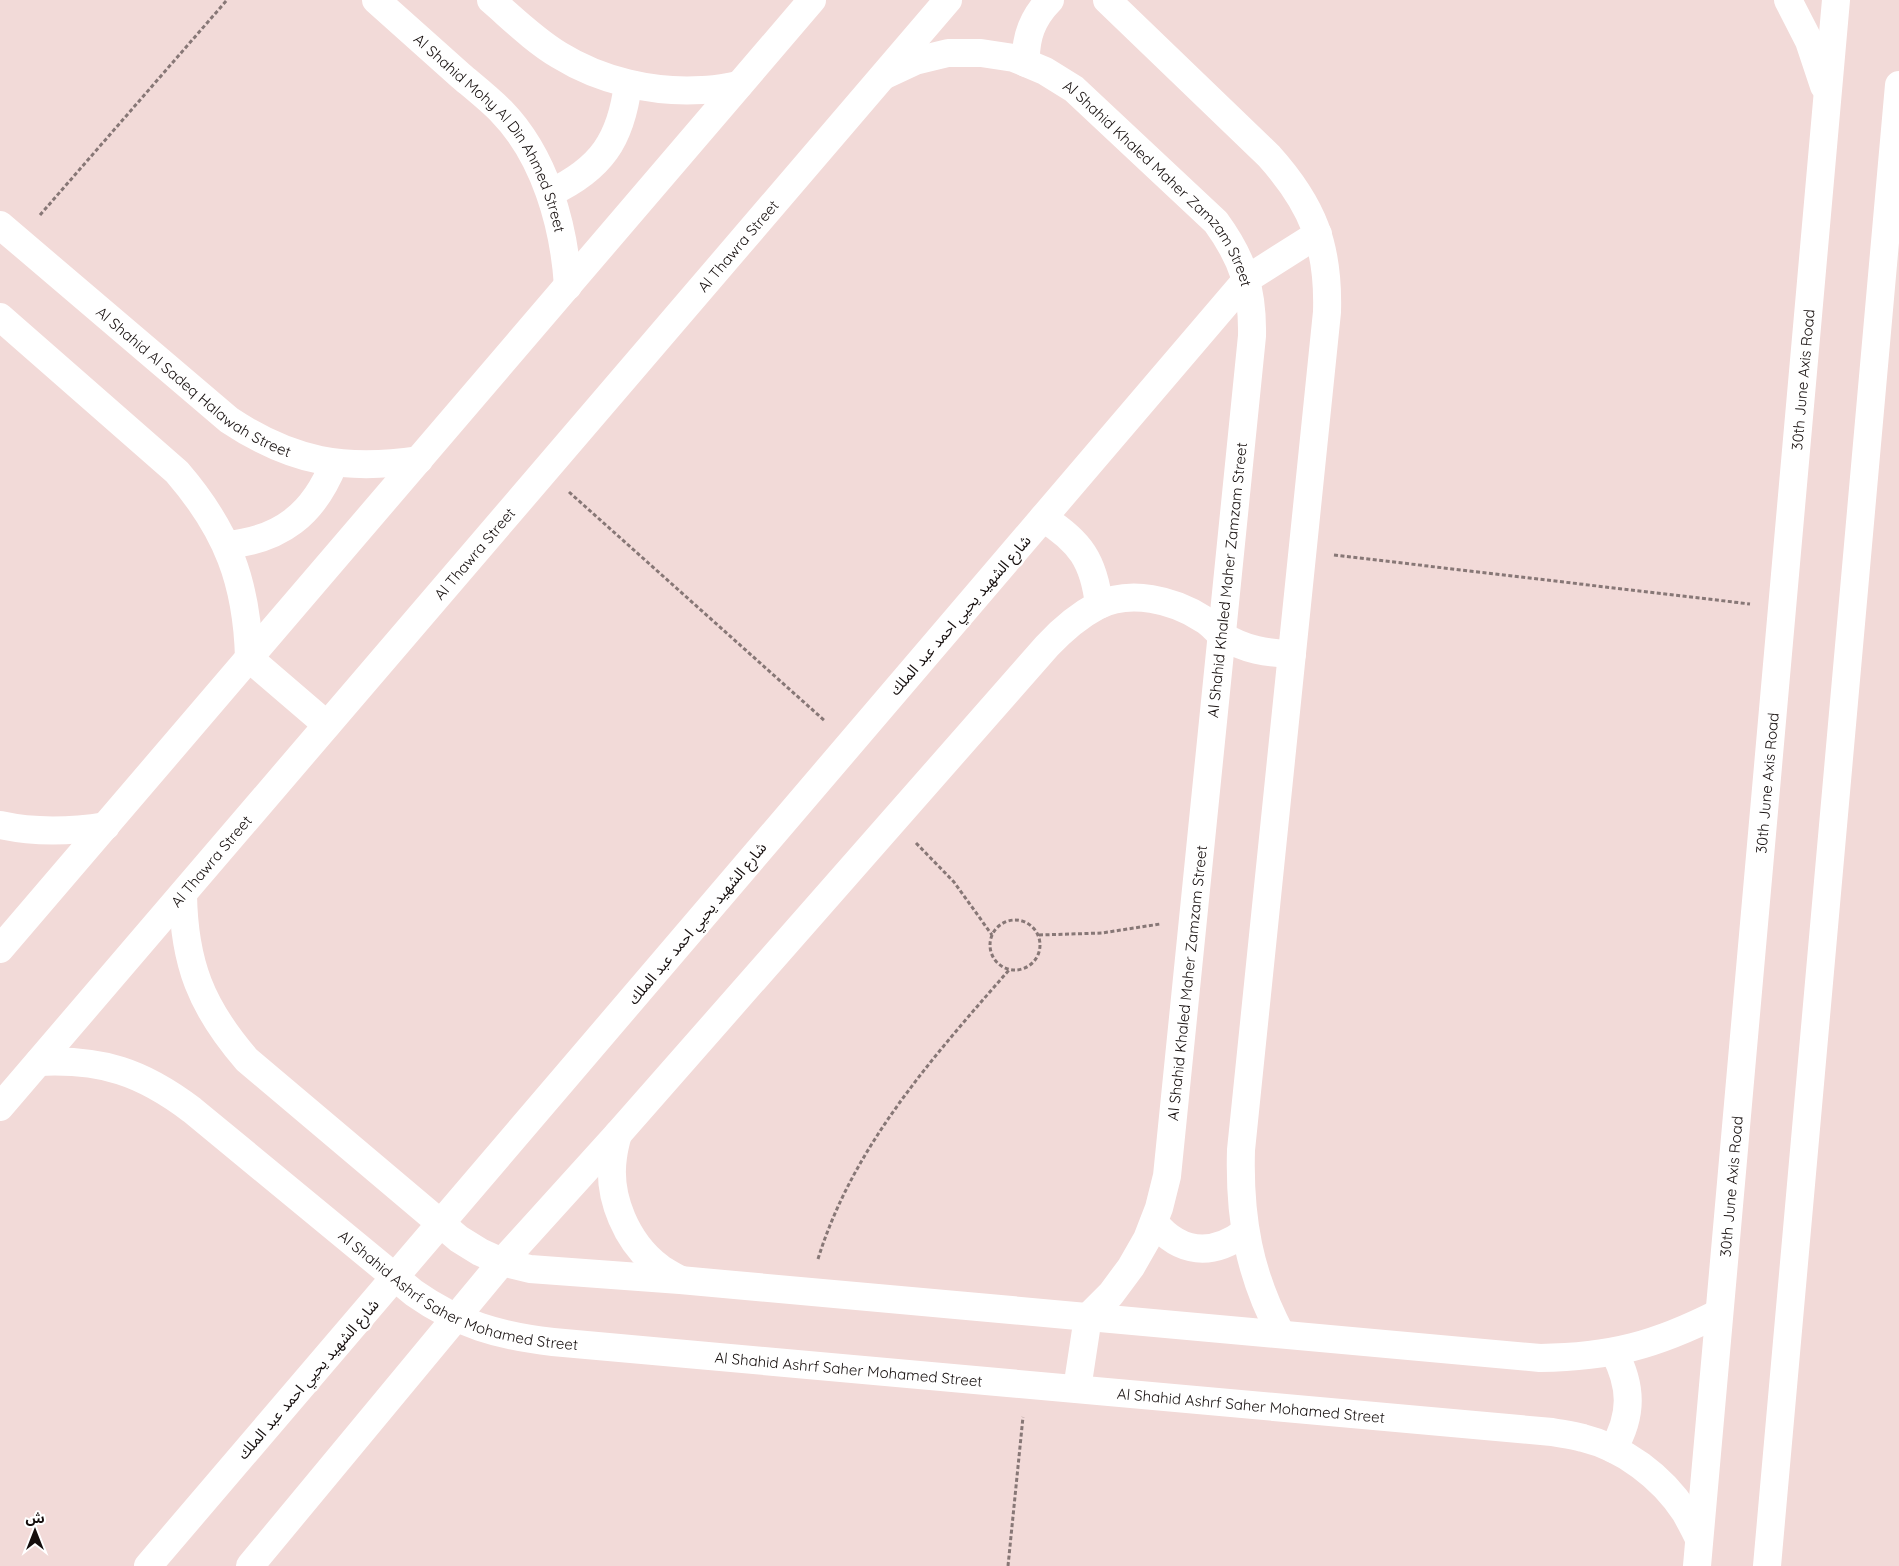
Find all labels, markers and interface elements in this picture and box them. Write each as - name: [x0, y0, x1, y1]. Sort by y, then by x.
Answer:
- street label: Al Shahid Mohy Al Din Ahmed Street: [410, 29, 570, 234]
- street label: Al Shahid Khaled Maher Zamzam Street: [1060, 75, 1257, 288]
- street label: Al Thawra Street: [693, 196, 782, 296]
- street label: Al Shahid Al Sadeq Halawah Street: [93, 302, 294, 461]
- street label: 30th June Axis Road: [1787, 308, 1818, 451]
- street label: Al Shahid Khaled Maher Zamzam Street: [1203, 441, 1251, 719]
- street label: Al Thawra Street: [430, 503, 519, 603]
- street label: شارع الشهيد يحيي احمد عبد الملك: [885, 531, 1037, 701]
- street label: 30th June Axis Road: [1751, 712, 1782, 854]
- street label: Al Thawra Street: [166, 811, 255, 911]
- street label: شارع الشهيد يحيي احمد عبد الملك: [624, 838, 773, 1010]
- street label: Al Shahid Khaled Maher Zamzam Street: [1163, 844, 1211, 1122]
- street label: 30th June Axis Road: [1715, 1115, 1746, 1258]
- street label: Al Shahid Ashrf Saher Mohamed Street: [335, 1226, 579, 1354]
- street label: شارع الشهيد يحيي احمد عبد الملك: [233, 1295, 385, 1465]
- street label: Al Shahid Ashrf Saher Mohamed Street: [714, 1347, 983, 1390]
- street label: Al Shahid Ashrf Saher Mohamed Street: [1116, 1383, 1386, 1426]
- north arrow: [10, 1506, 60, 1556]
- text: ش: [25, 1509, 45, 1527]

